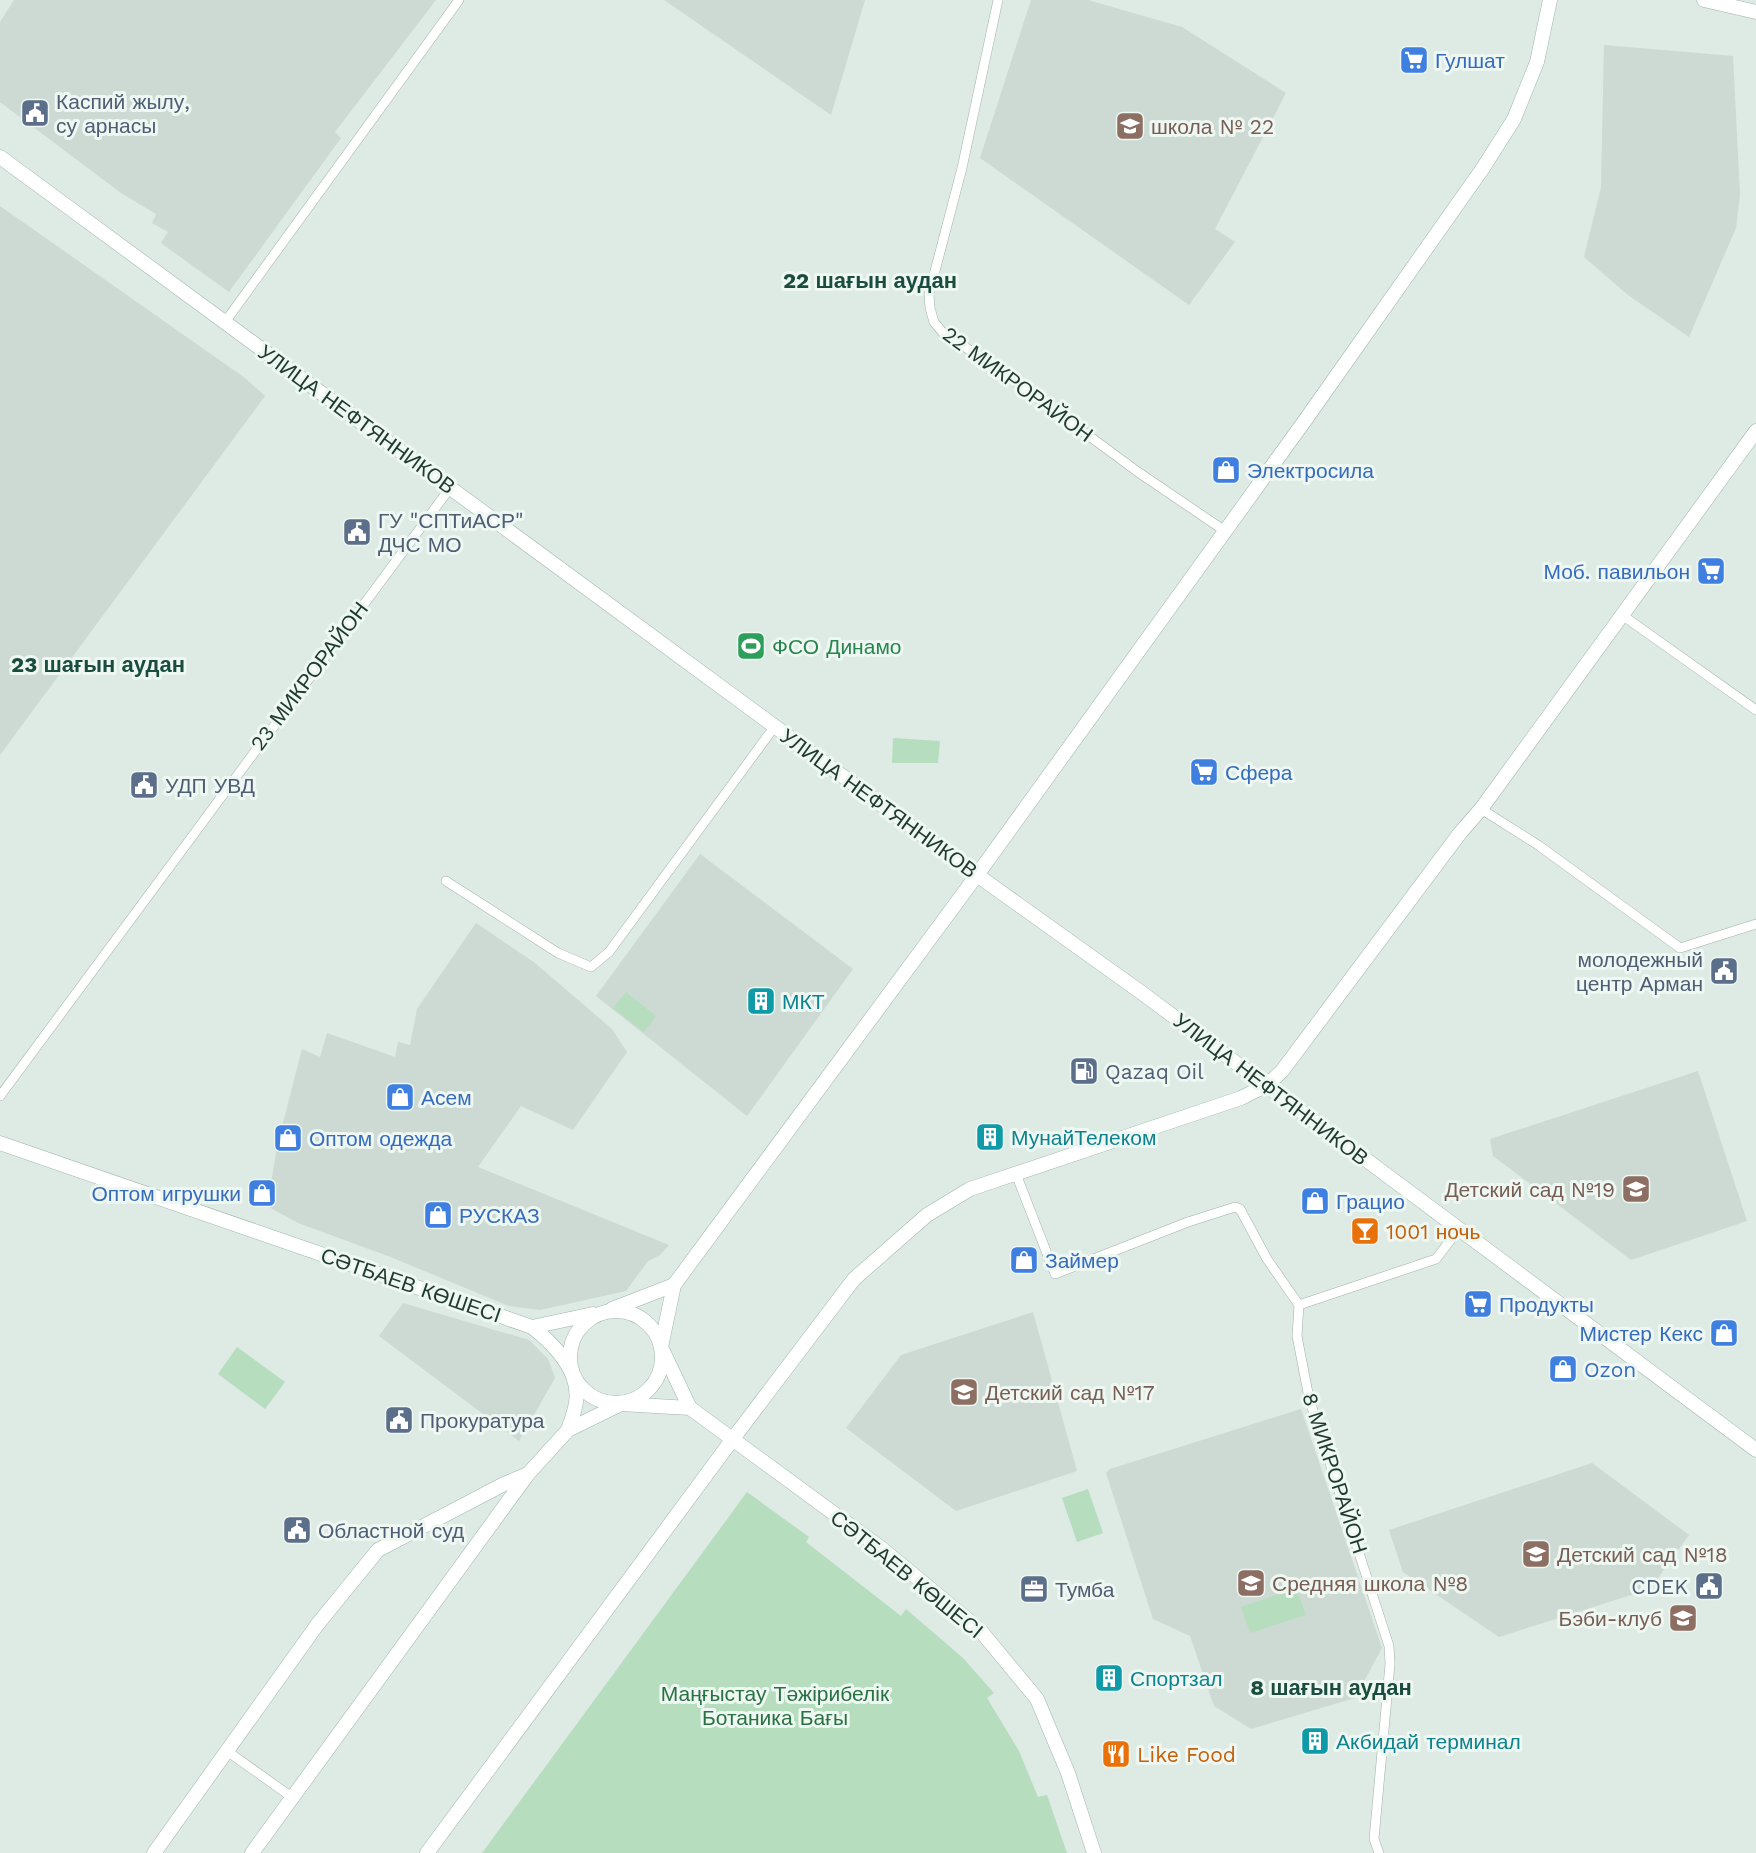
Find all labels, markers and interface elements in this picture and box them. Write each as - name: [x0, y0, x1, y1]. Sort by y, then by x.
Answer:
- supermarket icon: Гулшат: [1398, 44, 1430, 76]
- place label: Гулшат: [1435, 48, 1505, 73]
- place label: Каспий жылу, су арнасы: [56, 89, 190, 138]
- public building icon: Каспий жылу, су арнасы: [19, 97, 51, 129]
- school or university icon: школа № 22: [1114, 110, 1146, 142]
- place label: школа № 22: [1151, 114, 1274, 139]
- district label: 22 шағын аудан: [783, 268, 957, 293]
- street label: 22 МИКРОРАЙОН: [938, 321, 1098, 447]
- street label: УЛИЦА НЕФТЯННИКОВ: [254, 339, 460, 499]
- shop icon: Электросила: [1210, 454, 1242, 486]
- place label: Электросила: [1247, 458, 1374, 483]
- place label: ГУ "СПТиАСР" ДЧС МО: [378, 508, 523, 557]
- public building icon: ГУ "СПТиАСР" ДЧС МО: [341, 516, 373, 548]
- supermarket icon: Моб. павильон: [1695, 555, 1727, 587]
- place label: Моб. павильон: [1543, 559, 1690, 584]
- street label: 23 МИКРОРАЙОН: [245, 597, 373, 755]
- sports icon: ФСО Динамо: [735, 630, 767, 662]
- place label: ФСО Динамо: [772, 634, 902, 659]
- district label: 23 шағын аудан: [11, 652, 185, 677]
- street label: УЛИЦА НЕФТЯННИКОВ: [776, 723, 982, 883]
- supermarket icon: Сфера: [1188, 756, 1220, 788]
- place label: Сфера: [1225, 760, 1293, 785]
- public building icon: УДП УВД: [128, 769, 160, 801]
- place label: УДП УВД: [165, 773, 255, 798]
- place label: молодежный центр Арман: [1576, 947, 1703, 996]
- public building icon: молодежный центр Арман: [1708, 955, 1740, 987]
- building icon: МКТ: [745, 985, 777, 1017]
- place label: МКТ: [782, 989, 825, 1014]
- street label: УЛИЦА НЕФТЯННИКОВ: [1169, 1008, 1373, 1170]
- fuel station icon: Qazaq Oil: [1068, 1055, 1100, 1087]
- place label: Qazaq Oil: [1105, 1059, 1204, 1084]
- shop icon: Асем: [384, 1081, 416, 1113]
- place label: Асем: [421, 1085, 472, 1110]
- building icon: МунайТелеком: [974, 1121, 1006, 1153]
- shop icon: Оптом одежда: [272, 1122, 304, 1154]
- place label: МунайТелеком: [1011, 1125, 1156, 1150]
- place label: Оптом одежда: [309, 1126, 453, 1151]
- school or university icon: Детский сад №19: [1620, 1173, 1652, 1205]
- shop icon: Оптом игрушки: [246, 1177, 278, 1209]
- place label: Детский сад №19: [1444, 1177, 1615, 1202]
- place label: Оптом игрушки: [92, 1181, 241, 1206]
- shop icon: Грацио: [1299, 1185, 1331, 1217]
- place label: Грацио: [1336, 1189, 1405, 1214]
- shop icon: РУСКАЗ: [422, 1199, 454, 1231]
- place label: РУСКАЗ: [459, 1203, 540, 1228]
- bar icon: 1001 ночь: [1349, 1215, 1381, 1247]
- place label: 1001 ночь: [1386, 1219, 1480, 1244]
- street label: СӘТБАЕВ КӨШЕСІ: [318, 1242, 504, 1328]
- shop icon: Займер: [1008, 1244, 1040, 1276]
- place label: Займер: [1045, 1248, 1119, 1273]
- supermarket icon: Продукты: [1462, 1288, 1494, 1320]
- place label: Продукты: [1499, 1292, 1594, 1317]
- shop icon: Мистер Кекс: [1708, 1317, 1740, 1349]
- place label: Мистер Кекс: [1580, 1321, 1703, 1346]
- shop icon: Ozon: [1547, 1353, 1579, 1385]
- place label: Ozon: [1584, 1357, 1636, 1382]
- school or university icon: Детский сад №17: [948, 1376, 980, 1408]
- place label: Детский сад №17: [985, 1380, 1155, 1405]
- street label: 8 МИКРОРАЙОН: [1297, 1389, 1373, 1557]
- public building icon: Прокуратура: [383, 1404, 415, 1436]
- place label: Прокуратура: [420, 1408, 545, 1433]
- street label: СӘТБАЕВ КӨШЕСІ: [826, 1505, 988, 1643]
- public building icon: Областной суд: [281, 1514, 313, 1546]
- place label: Областной суд: [318, 1518, 464, 1543]
- school or university icon: Детский сад №18: [1520, 1538, 1552, 1570]
- place label: Детский сад №18: [1557, 1542, 1728, 1567]
- school or university icon: Средняя школа №8: [1235, 1567, 1267, 1599]
- public building icon: CDEK: [1693, 1570, 1725, 1602]
- place label: Средняя школа №8: [1272, 1571, 1468, 1596]
- office icon: Тумба: [1018, 1573, 1050, 1605]
- place label: CDEK: [1631, 1574, 1688, 1599]
- place label: Тумба: [1055, 1577, 1115, 1602]
- school or university icon: Бэби-клуб: [1667, 1602, 1699, 1634]
- place label: Бэби-клуб: [1559, 1606, 1662, 1631]
- building icon: Спортзал: [1093, 1662, 1125, 1694]
- place label: Спортзал: [1130, 1666, 1223, 1691]
- district label: 8 шағын аудан: [1250, 1675, 1412, 1700]
- park label: Маңғыстау Тәжірибелік Ботаника Бағы: [661, 1681, 890, 1730]
- building icon: Акбидай терминал: [1299, 1725, 1331, 1757]
- place label: Акбидай терминал: [1336, 1729, 1521, 1754]
- restaurant icon: Like Food: [1100, 1738, 1132, 1770]
- place label: Like Food: [1137, 1742, 1236, 1767]

